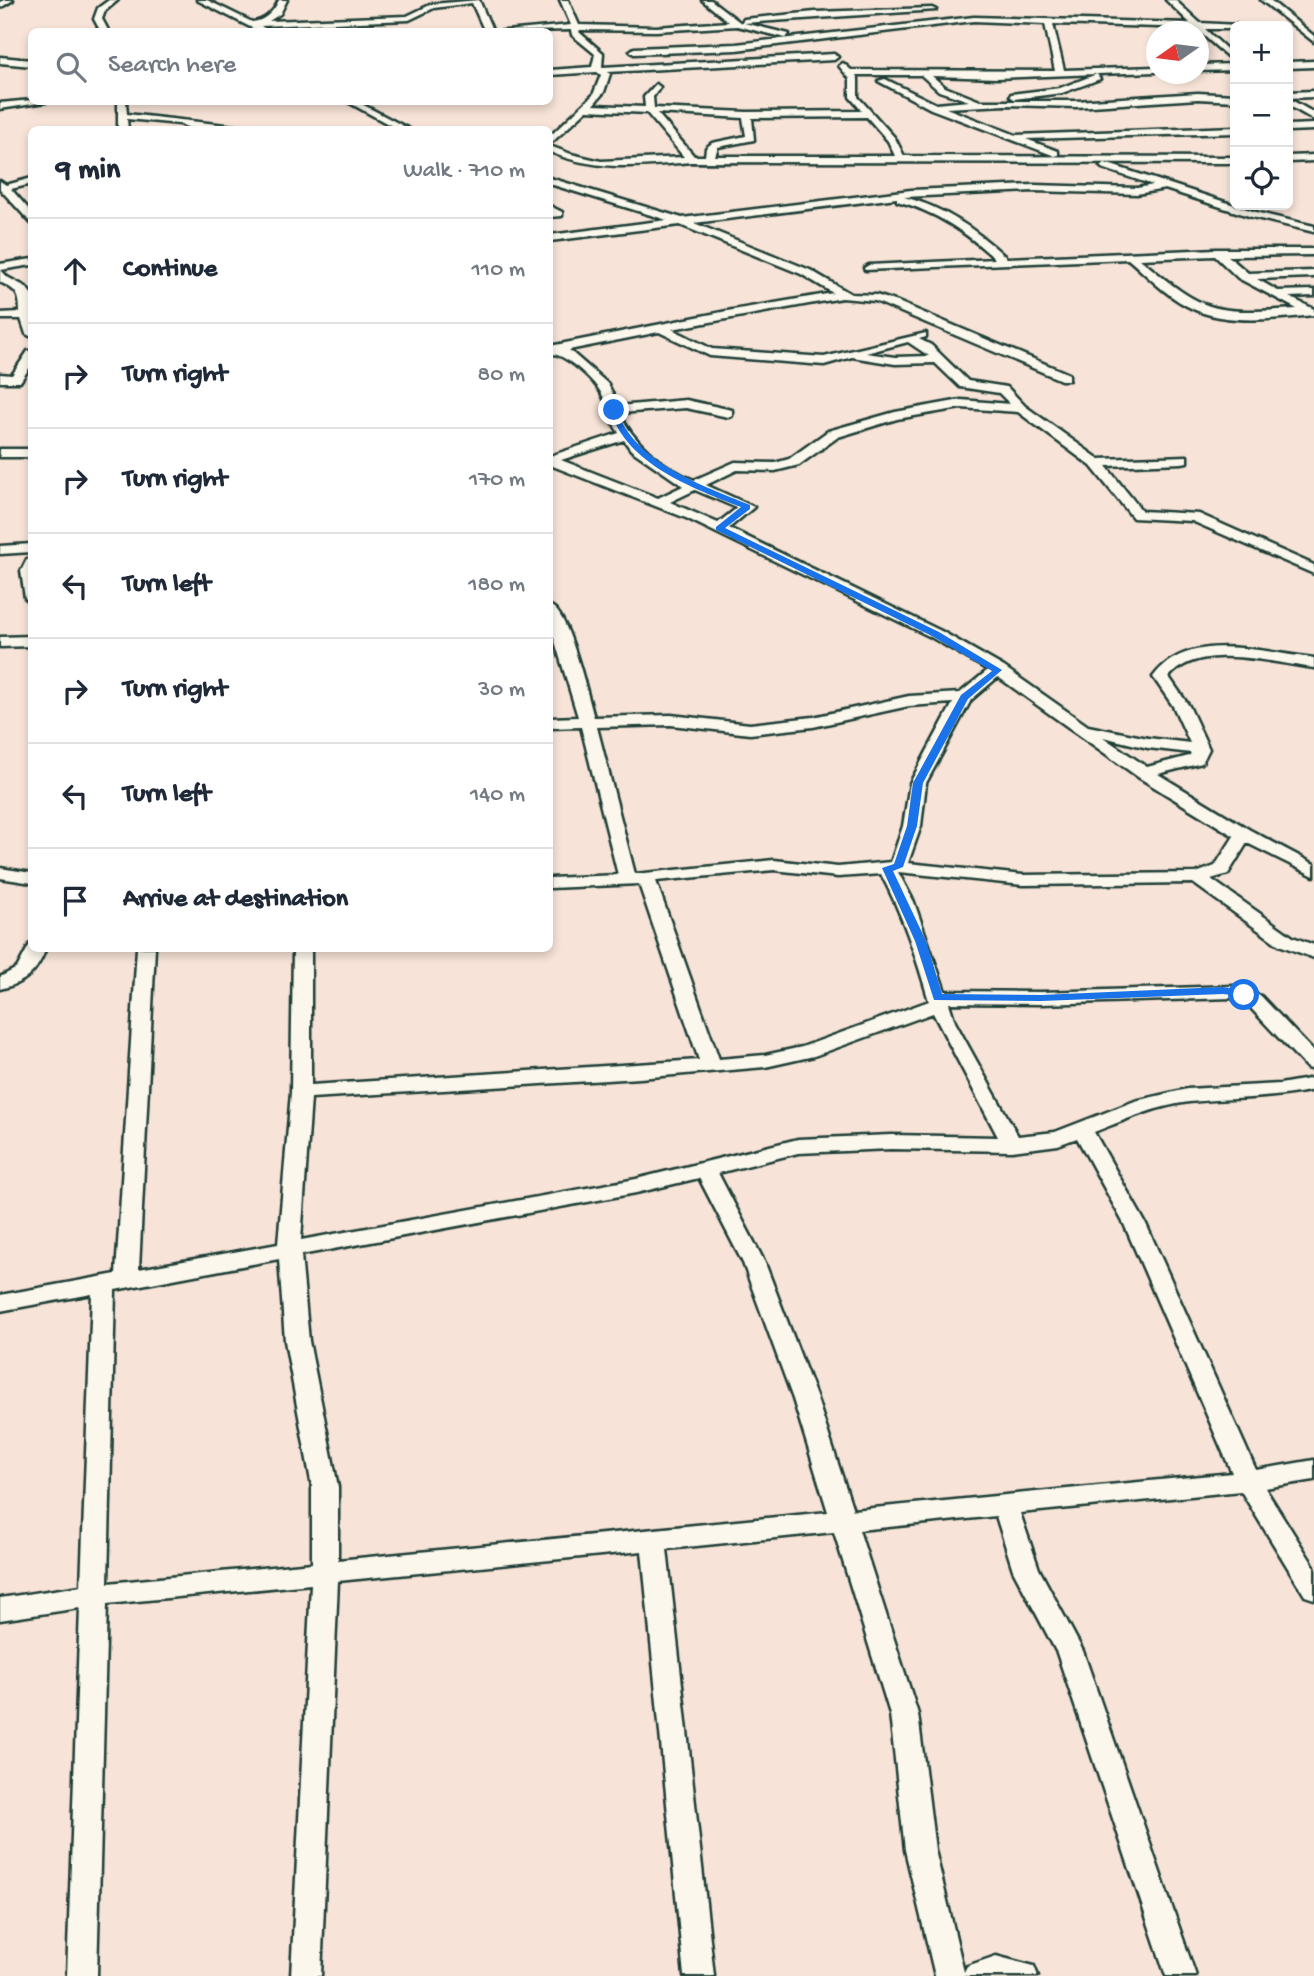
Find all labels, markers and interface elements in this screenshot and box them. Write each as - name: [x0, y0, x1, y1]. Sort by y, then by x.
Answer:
- north arrow: [1146, 21, 1209, 84]
- map controls: [1230, 21, 1293, 210]
- button: +: [1230, 21, 1293, 84]
- search box: [28, 28, 553, 105]
- icon: search: [52, 48, 90, 86]
- text: Search here: [108, 51, 236, 82]
- button: −: [1230, 84, 1293, 147]
- button: locate: [1230, 147, 1293, 210]
- text: 9 min: [56, 154, 120, 189]
- text: Walk · 710 m: [403, 158, 525, 185]
- icon: ahead: [56, 252, 94, 290]
- text: Continue: [123, 255, 217, 286]
- text: 110 m: [472, 257, 525, 284]
- icon: right: [56, 357, 94, 395]
- text: Turn right: [123, 360, 227, 391]
- text: 80 m: [478, 362, 525, 389]
- route end: [598, 394, 629, 425]
- icon: right: [56, 462, 94, 500]
- text: Turn right: [123, 465, 227, 496]
- text: 170 m: [469, 467, 525, 494]
- icon: left: [56, 567, 94, 605]
- text: Turn left: [123, 570, 211, 601]
- text: 180 m: [468, 572, 525, 599]
- icon: right: [56, 672, 94, 710]
- text: Turn right: [123, 675, 227, 706]
- text: 30 m: [478, 677, 525, 704]
- icon: left: [56, 777, 94, 815]
- text: Turn left: [123, 780, 211, 811]
- text: 140 m: [470, 782, 525, 809]
- icon: arrive: [56, 882, 94, 920]
- text: Arrive at destination: [123, 885, 348, 916]
- route start: [1228, 979, 1259, 1010]

